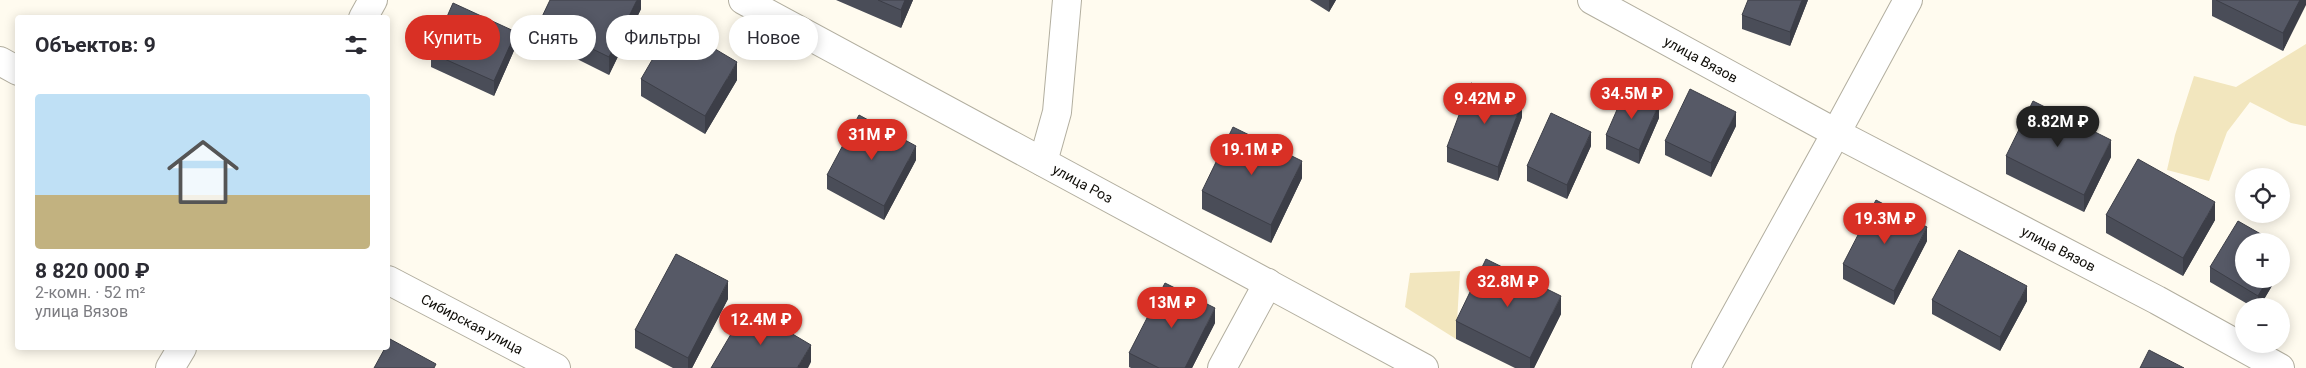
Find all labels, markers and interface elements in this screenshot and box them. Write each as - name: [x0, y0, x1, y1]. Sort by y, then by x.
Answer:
- chip: Купить: [405, 15, 500, 60]
- chip: Снять: [510, 15, 596, 60]
- chip: Фильтры: [606, 15, 719, 60]
- chip: Новое: [729, 15, 818, 60]
- icon: filters: [342, 31, 370, 59]
- text: Объектов: 9: [35, 33, 156, 57]
- street label: улица Вязов: [1661, 33, 1740, 86]
- pin: 34.5M ₽: [1586, 78, 1678, 120]
- pin: 9.42M ₽: [1439, 82, 1531, 125]
- text: 34.5M ₽: [1601, 84, 1663, 103]
- text: 9.42M ₽: [1454, 89, 1516, 108]
- pin: 8.82M ₽: [2012, 106, 2104, 148]
- text: 8.82M ₽: [2027, 112, 2089, 131]
- pin: 31M ₽: [837, 119, 907, 161]
- text: 31M ₽: [848, 125, 896, 144]
- icon: home: [158, 127, 248, 217]
- pin: 19.1M ₽: [1206, 134, 1298, 176]
- text: 19.1M ₽: [1221, 140, 1283, 159]
- street label: улица Роз: [1050, 161, 1115, 206]
- map controls: [2235, 168, 2290, 353]
- button: locate: [2235, 168, 2290, 223]
- pin: 19.3M ₽: [1839, 202, 1931, 245]
- text: 19.3M ₽: [1854, 209, 1916, 228]
- street label: улица Вязов: [2019, 223, 2098, 275]
- button: +: [2235, 233, 2290, 288]
- text: 8 820 000 ₽: [35, 259, 150, 283]
- pin: 32.8M ₽: [1462, 266, 1554, 308]
- text: 32.8M ₽: [1477, 272, 1539, 291]
- text: 2-комн. · 52 m²: [35, 283, 145, 302]
- pin: 13M ₽: [1137, 286, 1207, 329]
- street label: Сибирская улица: [418, 291, 526, 357]
- text: 13M ₽: [1148, 293, 1196, 312]
- button: −: [2235, 298, 2290, 353]
- text: улица Вязов: [35, 302, 128, 321]
- pin: 12.4M ₽: [715, 304, 807, 346]
- text: 12.4M ₽: [730, 310, 792, 329]

